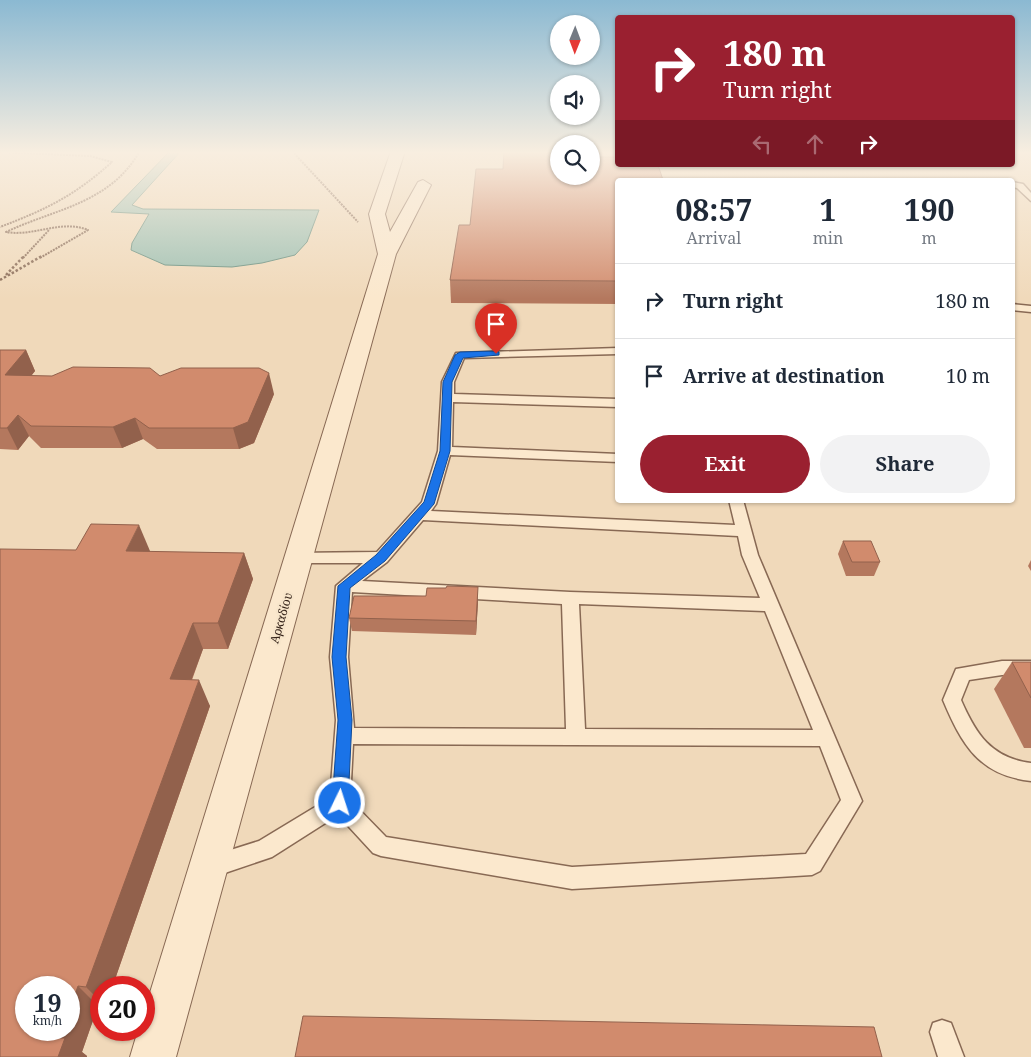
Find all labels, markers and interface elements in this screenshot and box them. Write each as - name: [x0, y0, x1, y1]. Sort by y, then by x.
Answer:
- north arrow: [550, 15, 600, 65]
- map controls: [550, 15, 600, 185]
- text: 180 m: [723, 29, 826, 76]
- icon: right: [640, 35, 705, 100]
- text: Turn right: [723, 74, 832, 104]
- button: sound: [550, 75, 600, 125]
- icon: left: [748, 130, 776, 158]
- icon: ahead: [801, 130, 829, 158]
- icon: right: [854, 130, 882, 158]
- button: search: [550, 135, 600, 185]
- text: 08:57: [675, 189, 752, 230]
- text: 1: [820, 189, 836, 230]
- text: 190: [904, 189, 955, 230]
- text: Arrival: [687, 227, 741, 249]
- text: min: [813, 227, 843, 249]
- text: m: [922, 227, 937, 249]
- icon: right: [640, 287, 668, 315]
- text: Turn right: [683, 288, 783, 314]
- text: 180 m: [935, 288, 990, 314]
- pin: [475, 303, 517, 354]
- icon: arrive: [482, 310, 510, 338]
- icon: arrive: [640, 362, 668, 390]
- text: Arrive at destination: [683, 363, 885, 389]
- text: 10 m: [946, 363, 990, 389]
- button: Exit: [640, 435, 810, 493]
- button: Share: [820, 435, 990, 493]
- street label: Αρκαδίου: [266, 591, 296, 645]
- position arrow: [313, 776, 365, 828]
- speed limit sign: 20: [90, 976, 155, 1041]
- text: 19: [33, 985, 62, 1019]
- text: km/h: [33, 1012, 62, 1029]

